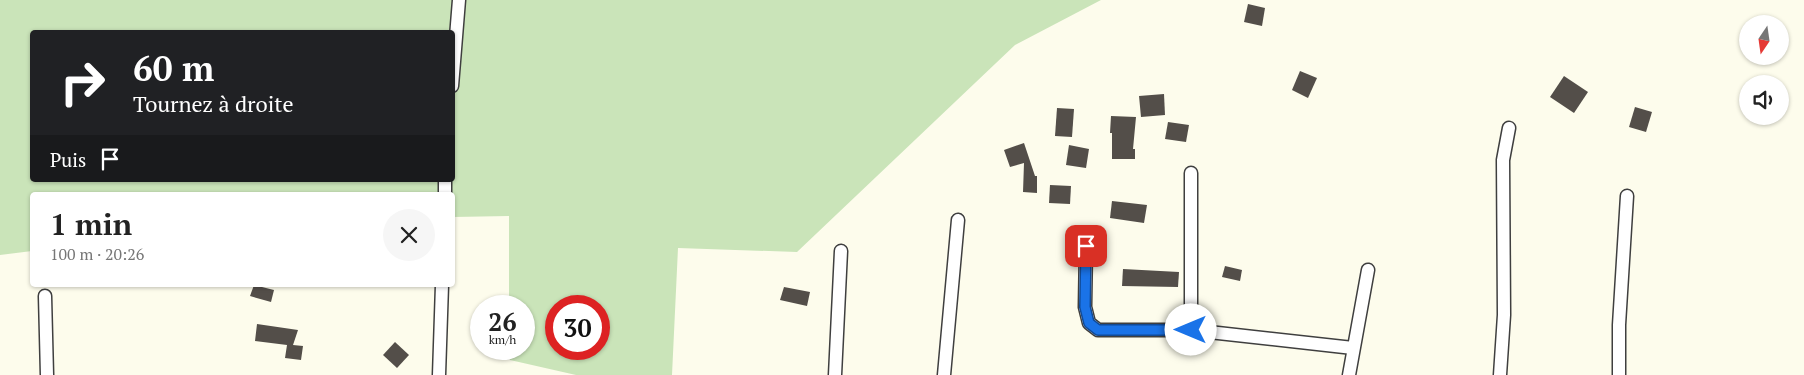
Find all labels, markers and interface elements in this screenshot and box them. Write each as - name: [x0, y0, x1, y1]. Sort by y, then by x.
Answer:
- north arrow: [1739, 15, 1789, 65]
- map controls: [1739, 15, 1789, 125]
- text: 60 m: [133, 45, 214, 91]
- icon: right: [50, 50, 115, 115]
- button: sound: [1739, 75, 1789, 125]
- text: Tournez à droite: [133, 89, 294, 118]
- icon: arrive: [96, 145, 124, 173]
- text: Puis: [50, 147, 86, 172]
- text: 1 min: [50, 204, 132, 244]
- button: close: [383, 209, 435, 261]
- pin: [1065, 225, 1107, 267]
- icon: arrive: [1072, 232, 1100, 260]
- text: 100 m · 20:26: [50, 243, 144, 265]
- speed limit sign: 30: [545, 295, 610, 360]
- position arrow: [1164, 303, 1216, 355]
- text: 26: [488, 305, 517, 338]
- text: km/h: [489, 332, 516, 347]

